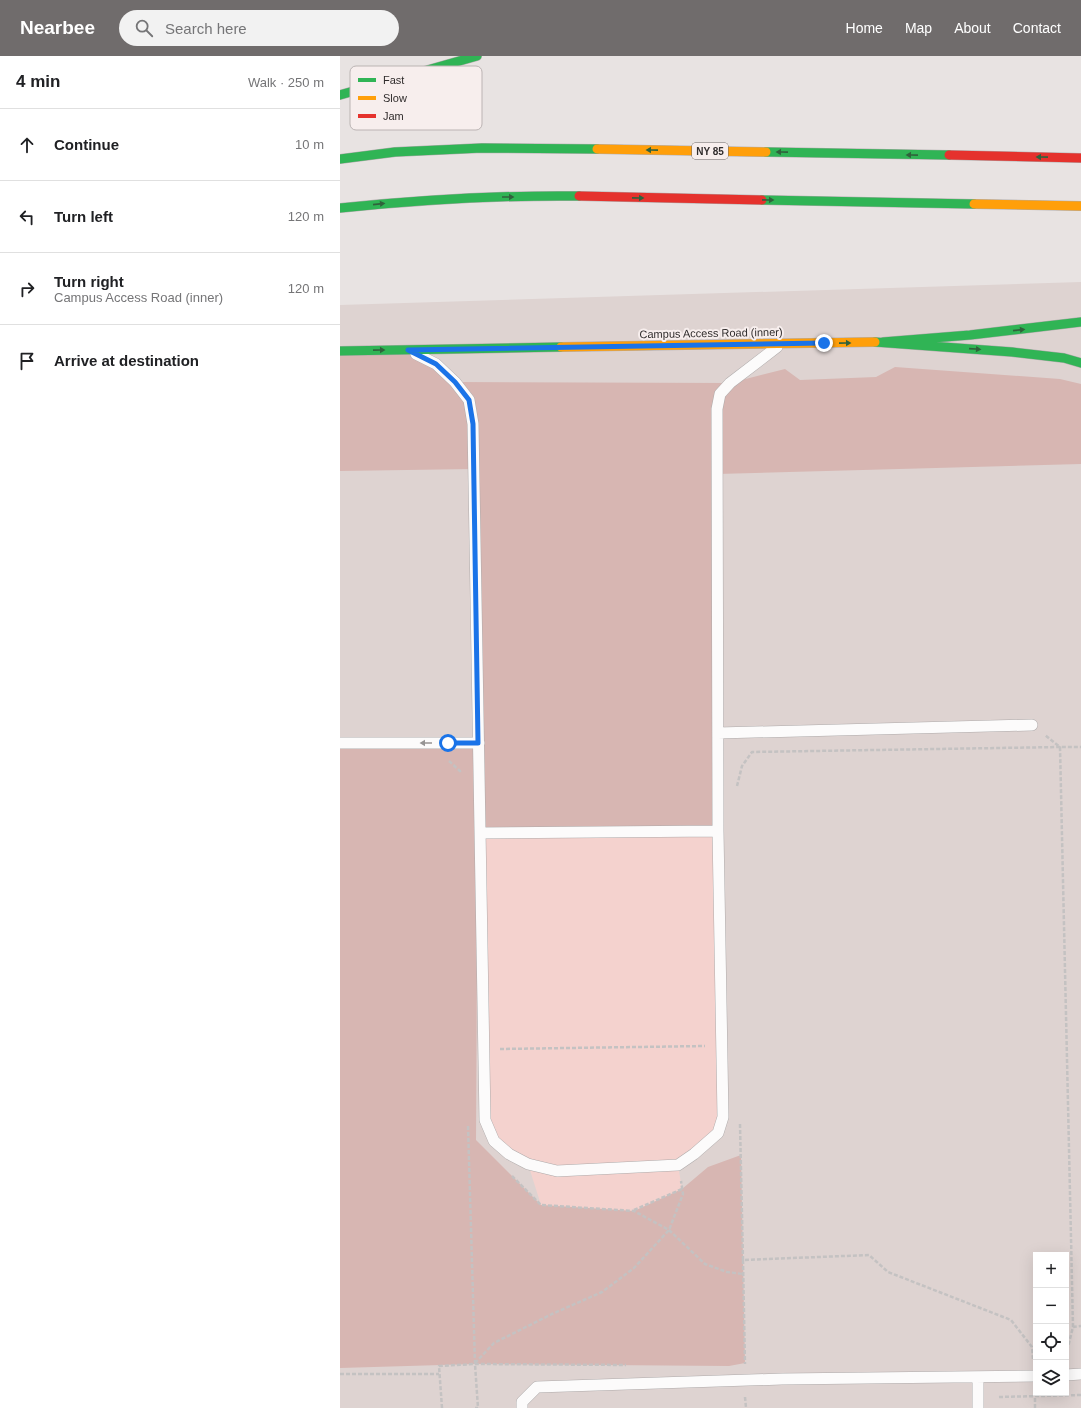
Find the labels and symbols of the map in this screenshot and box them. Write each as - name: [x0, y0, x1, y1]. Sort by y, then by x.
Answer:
- legend: [350, 66, 482, 130]
- text: Fast: [383, 74, 404, 86]
- text: Slow: [383, 92, 407, 104]
- text: Jam: [383, 110, 404, 122]
- road number: NY 85: [692, 143, 728, 159]
- one-way arrow: [646, 146, 658, 153]
- one-way arrow: [775, 149, 788, 155]
- one-way arrow: [905, 152, 918, 158]
- one-way arrow: [1035, 154, 1048, 160]
- one-way arrow: [502, 194, 515, 200]
- one-way arrow: [632, 195, 645, 201]
- one-way arrow: [762, 197, 775, 203]
- one-way arrow: [373, 200, 385, 207]
- street label: Campus Access Road (inner): [639, 326, 783, 340]
- one-way arrow: [1013, 327, 1025, 333]
- route end: [815, 334, 833, 352]
- one-way arrow: [839, 340, 852, 346]
- one-way arrow: [969, 346, 981, 353]
- one-way arrow: [373, 347, 385, 354]
- route start: [439, 734, 457, 752]
- one-way arrow: [419, 740, 432, 746]

